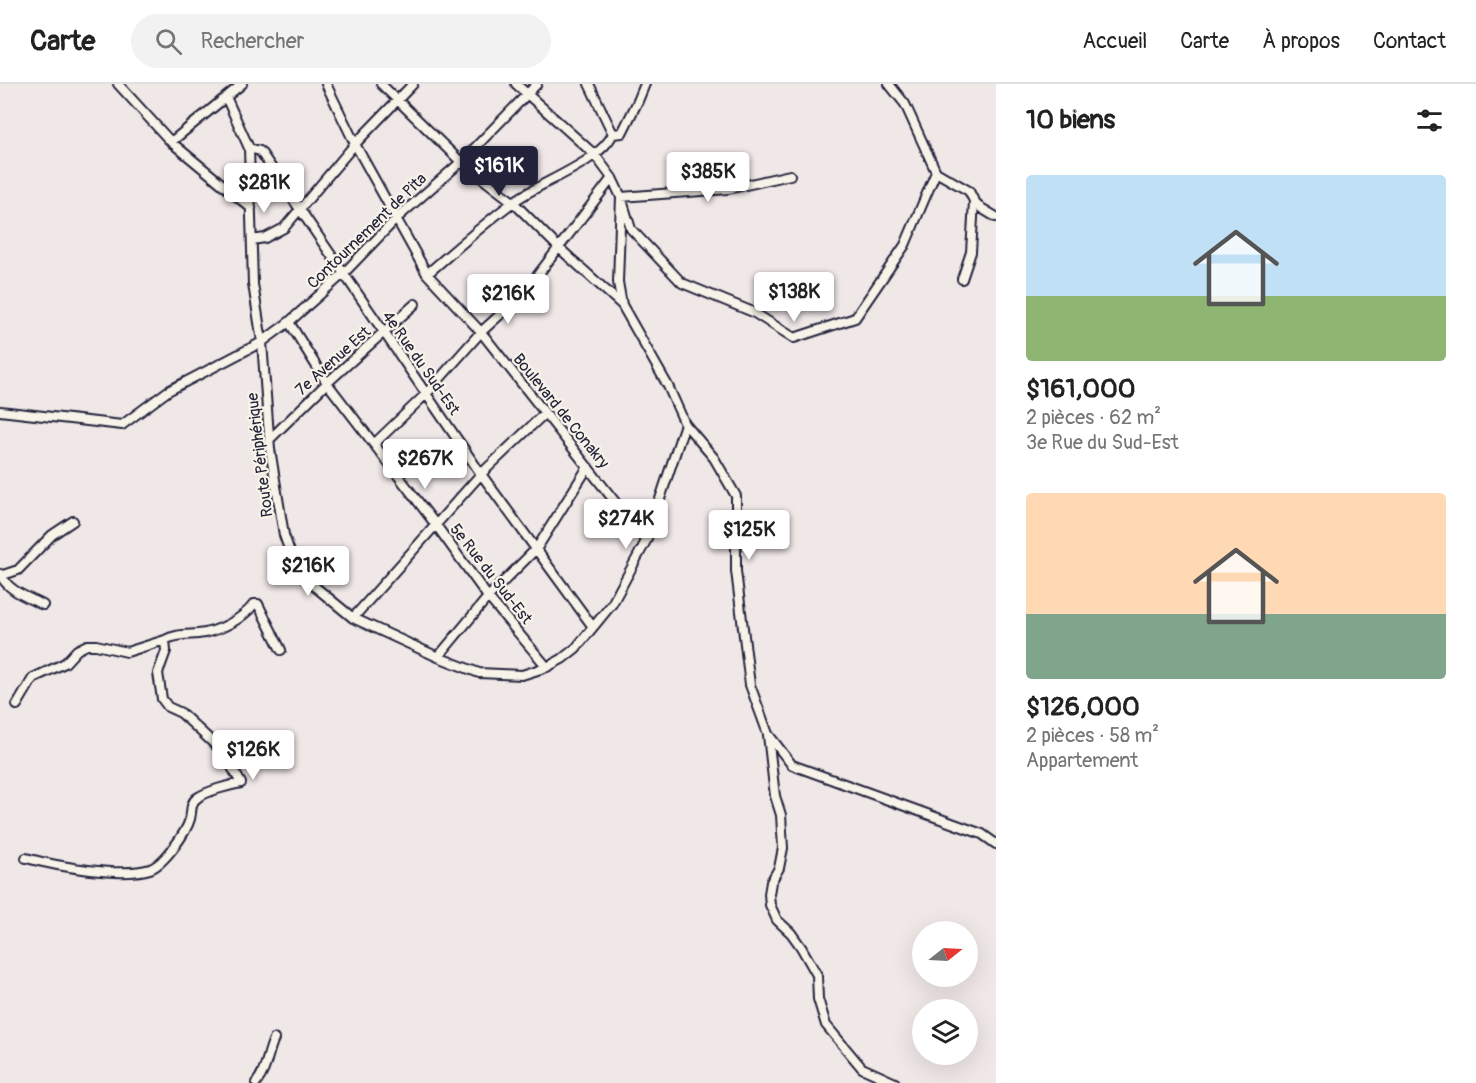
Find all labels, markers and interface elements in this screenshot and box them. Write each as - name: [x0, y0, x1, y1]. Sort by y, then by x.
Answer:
- search box: [131, 14, 551, 68]
- text: Carte: [30, 24, 95, 59]
- icon: search: [152, 25, 185, 58]
- text: Rechercher: [200, 27, 304, 55]
- text: Accueil: [1083, 28, 1147, 55]
- text: Carte: [1180, 28, 1229, 55]
- text: À propos: [1262, 28, 1340, 55]
- text: Contact: [1373, 28, 1446, 55]
- text: 10 biens: [1026, 104, 1115, 136]
- icon: filters: [1413, 104, 1446, 137]
- pin: $161K: [457, 146, 541, 197]
- pin: $385K: [666, 152, 750, 203]
- text: $161K: [474, 153, 524, 178]
- text: $385K: [681, 159, 735, 184]
- pin: $281K: [222, 163, 306, 214]
- street label: Contournement de Pita: [303, 169, 431, 293]
- text: $281K: [238, 170, 290, 195]
- icon: home: [1182, 214, 1290, 322]
- pin: $138K: [752, 272, 836, 323]
- pin: $216K: [466, 274, 550, 325]
- text: $138K: [768, 279, 820, 304]
- text: $216K: [481, 281, 535, 306]
- street label: 4e Rue du Sud-Est: [378, 307, 465, 419]
- street label: 7e Avenue Est: [291, 322, 375, 400]
- street label: Boulevard de Conakry: [509, 349, 614, 473]
- text: $161,000: [1026, 373, 1135, 405]
- street label: Route Périphérique: [242, 392, 278, 518]
- text: 2 pièces · 62 m²: [1026, 405, 1161, 430]
- text: 3e Rue du Sud-Est: [1026, 430, 1179, 455]
- pin: $267K: [383, 439, 467, 490]
- text: $267K: [397, 446, 453, 471]
- pin: $274K: [584, 499, 668, 550]
- text: $274K: [598, 506, 654, 531]
- pin: $125K: [707, 510, 791, 561]
- text: $125K: [723, 517, 775, 542]
- street label: 5e Rue du Sud-Est: [446, 520, 537, 629]
- icon: home: [1182, 532, 1290, 640]
- pin: $216K: [266, 546, 350, 597]
- text: $216K: [281, 553, 335, 578]
- text: $126,000: [1026, 691, 1140, 723]
- text: 2 pièces · 58 m²: [1026, 723, 1159, 748]
- pin: $126K: [211, 730, 295, 781]
- text: $126K: [226, 737, 280, 762]
- text: Appartement: [1026, 748, 1138, 773]
- north arrow: [912, 921, 978, 987]
- map controls: [912, 921, 978, 1065]
- button: layers: [912, 999, 978, 1065]

